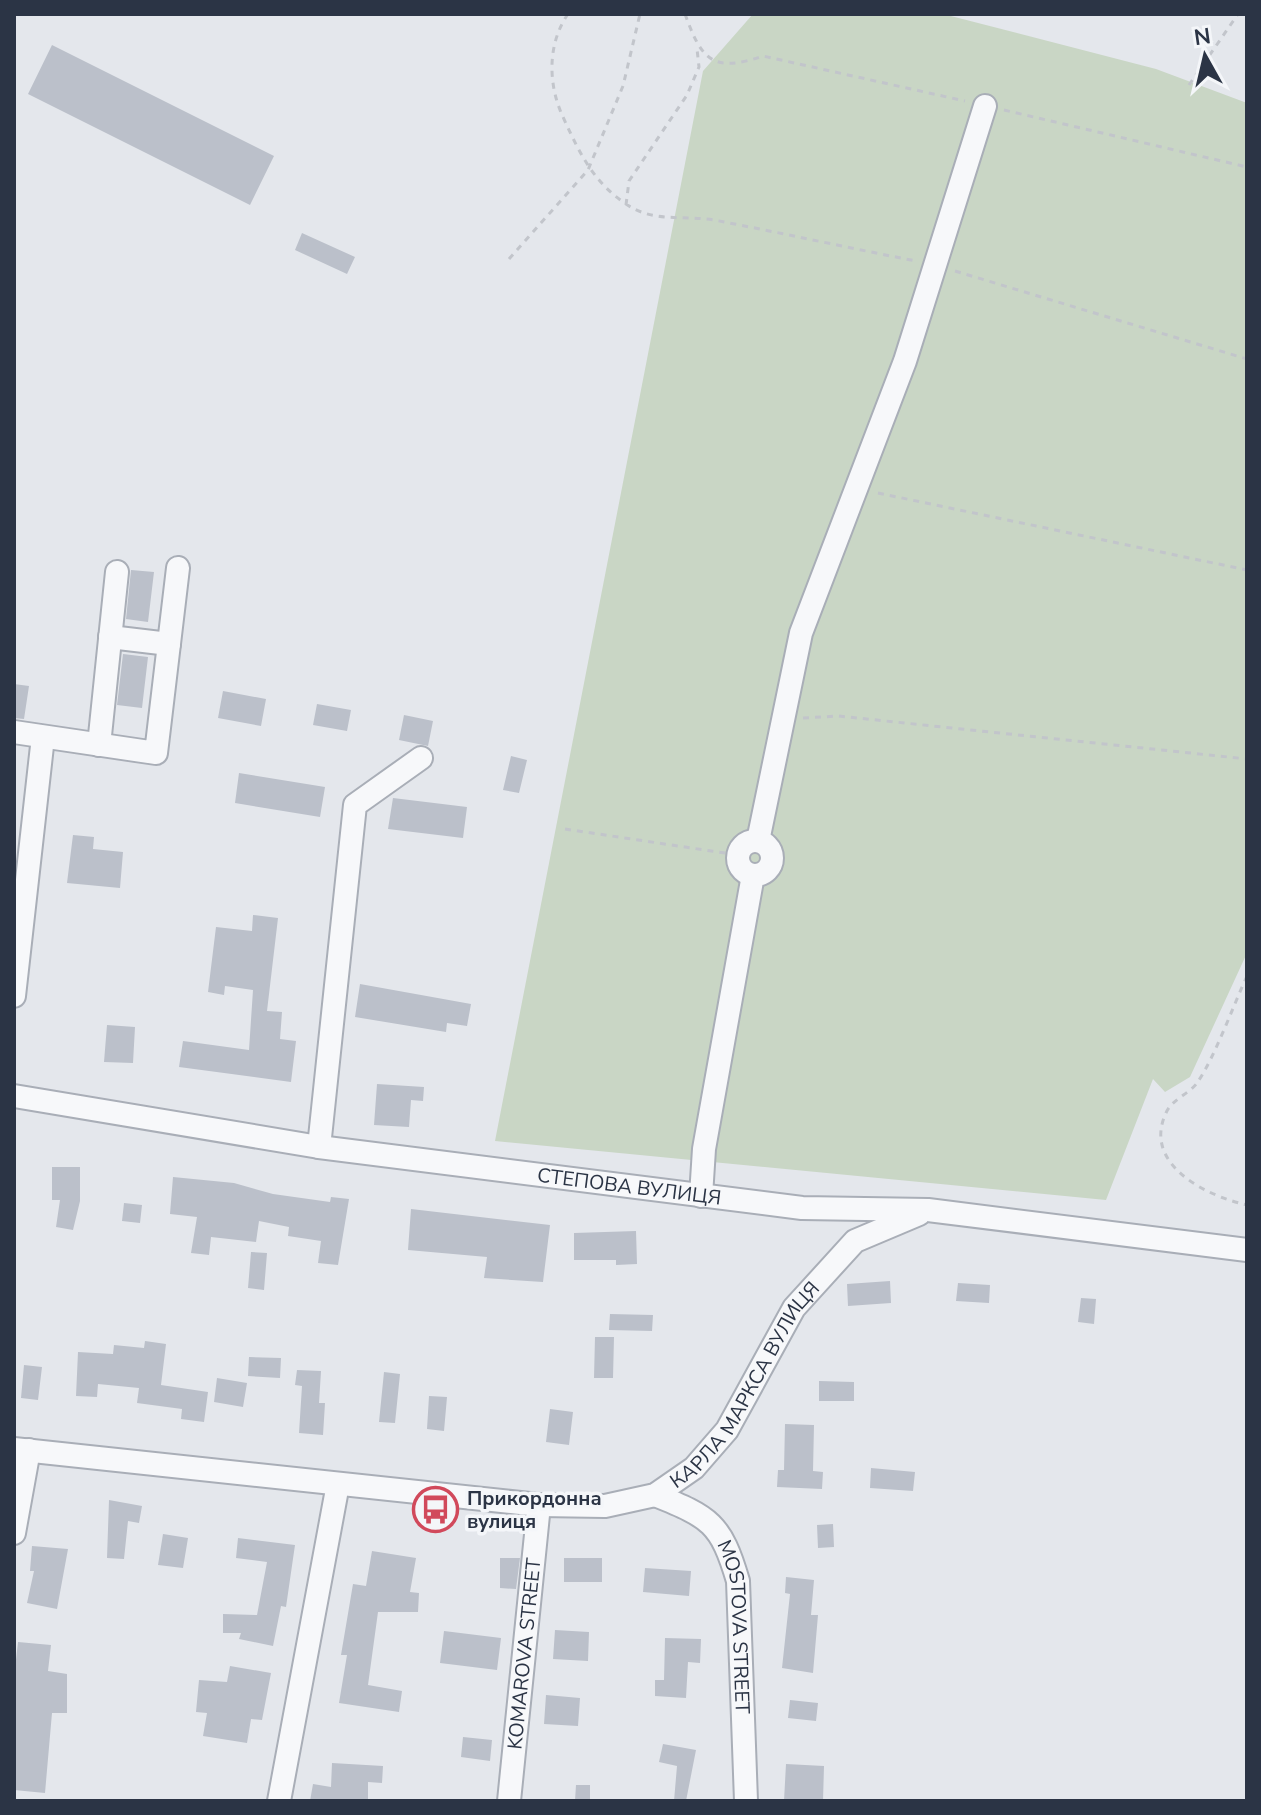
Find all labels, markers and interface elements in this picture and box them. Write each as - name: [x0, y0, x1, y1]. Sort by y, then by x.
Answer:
- north arrow: [1165, 16, 1245, 96]
- text: N: [1192, 21, 1213, 53]
- street label: СТЕПОВА ВУЛИЦЯ: [536, 1162, 723, 1212]
- street label: КАРЛА МАРКСА ВУЛИЦЯ: [665, 1276, 826, 1495]
- bus stop icon: Прикордонна вулиця: [412, 1485, 460, 1533]
- place label: Прикордонна вулиця: [467, 1485, 602, 1535]
- street label: MOSTOVA STREET: [710, 1536, 756, 1714]
- street label: KOMAROVA STREET: [501, 1557, 548, 1751]

